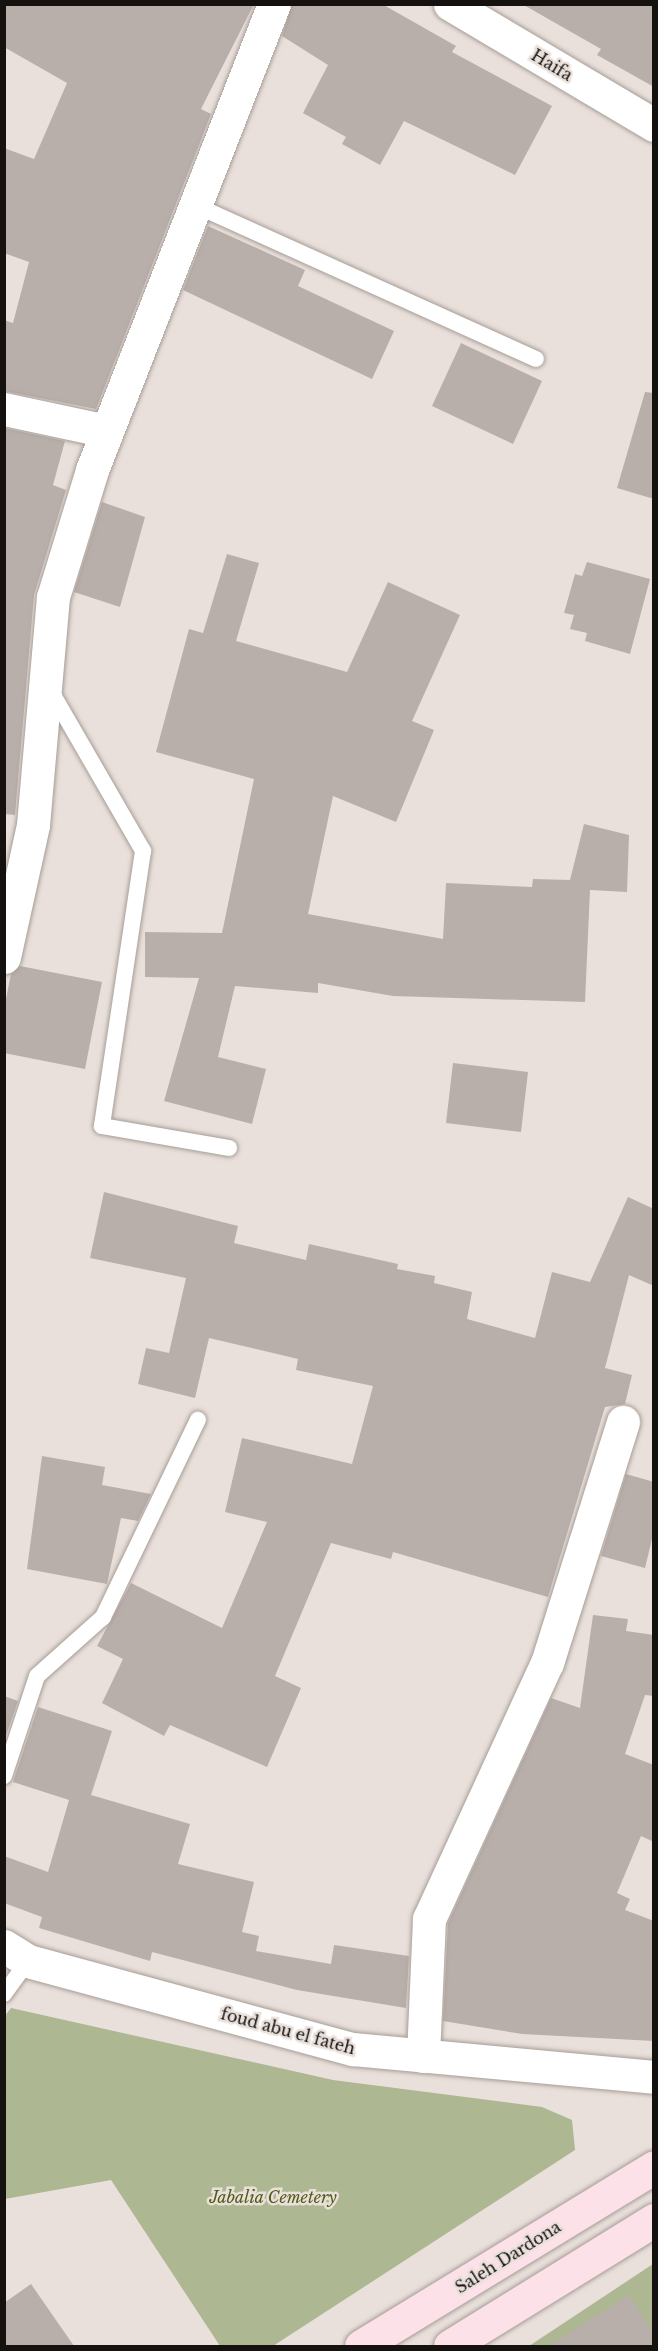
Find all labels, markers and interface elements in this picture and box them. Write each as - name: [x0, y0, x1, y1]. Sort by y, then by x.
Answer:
- street label: Haifa: [528, 45, 576, 85]
- street label: foud abu el fateh: [219, 2004, 357, 2058]
- park label: Jabalia Cemetery: [209, 2187, 337, 2207]
- street label: Saleh Dardona: [452, 2217, 564, 2297]

